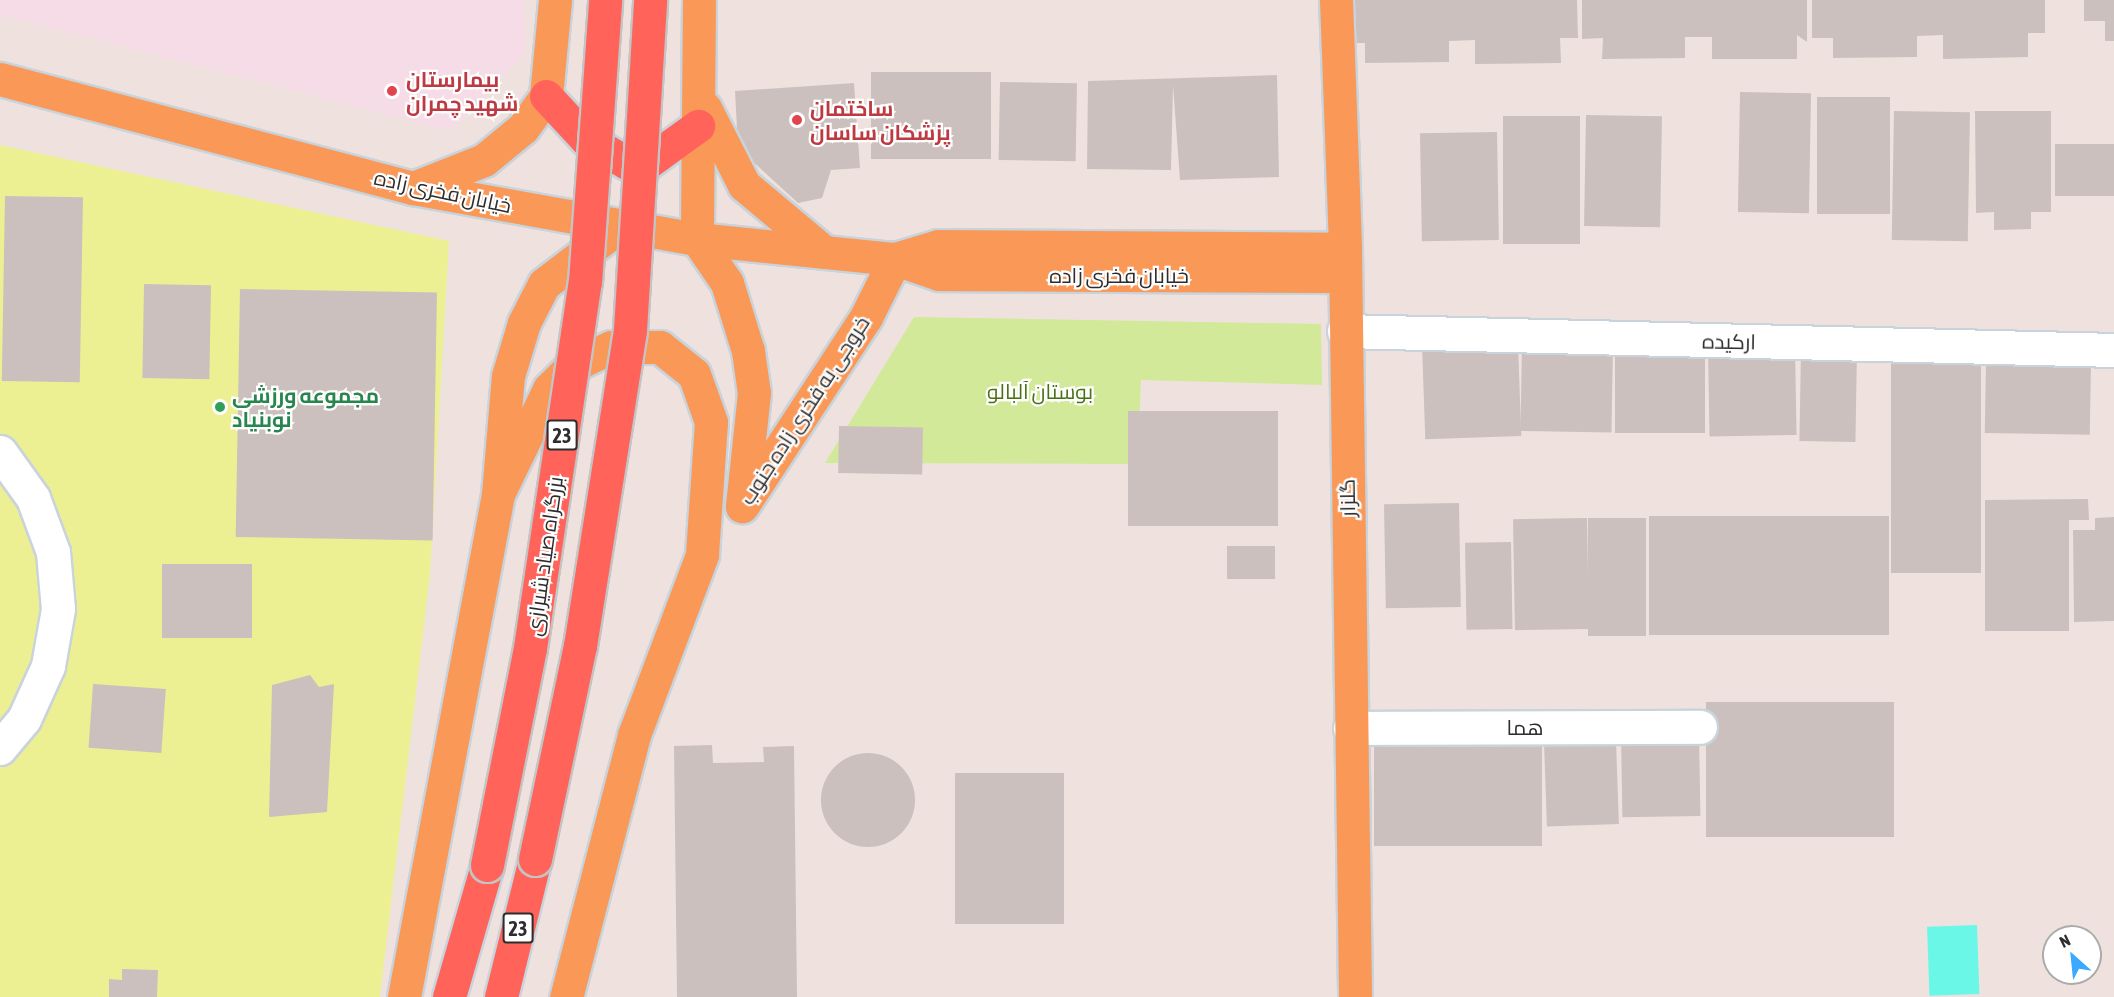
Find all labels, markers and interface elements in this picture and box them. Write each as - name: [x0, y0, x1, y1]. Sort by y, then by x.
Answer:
- place label: بیمارستان شهید چمران: [406, 66, 518, 116]
- marker: بیمارستان شهید چمران: [383, 82, 401, 100]
- place label: ساختمان پزشکان ساسان: [810, 95, 951, 145]
- marker: ساختمان پزشکان ساسان: [788, 111, 806, 129]
- street label: خیابان فخری زاده: [372, 164, 514, 218]
- street label: خیابان فخری زاده: [1049, 262, 1189, 288]
- street label: خروجی به فخری زاده جنوب: [734, 311, 874, 509]
- street label: ارکیده: [1702, 328, 1756, 354]
- park label: بوستان آلبالو: [987, 378, 1093, 404]
- place label: مجموعه ورزشی نوبنیاد: [232, 382, 379, 432]
- marker: مجموعه ورزشی نوبنیاد: [213, 400, 227, 414]
- road number: 23: [546, 418, 578, 452]
- street label: بزرگراه صیاد شیرازی: [520, 474, 568, 638]
- street label: گلزار: [1334, 479, 1360, 517]
- street label: هما: [1506, 714, 1544, 740]
- road number: 23: [502, 911, 534, 945]
- north arrow: [2042, 925, 2102, 985]
- text: N: [2056, 931, 2073, 951]

